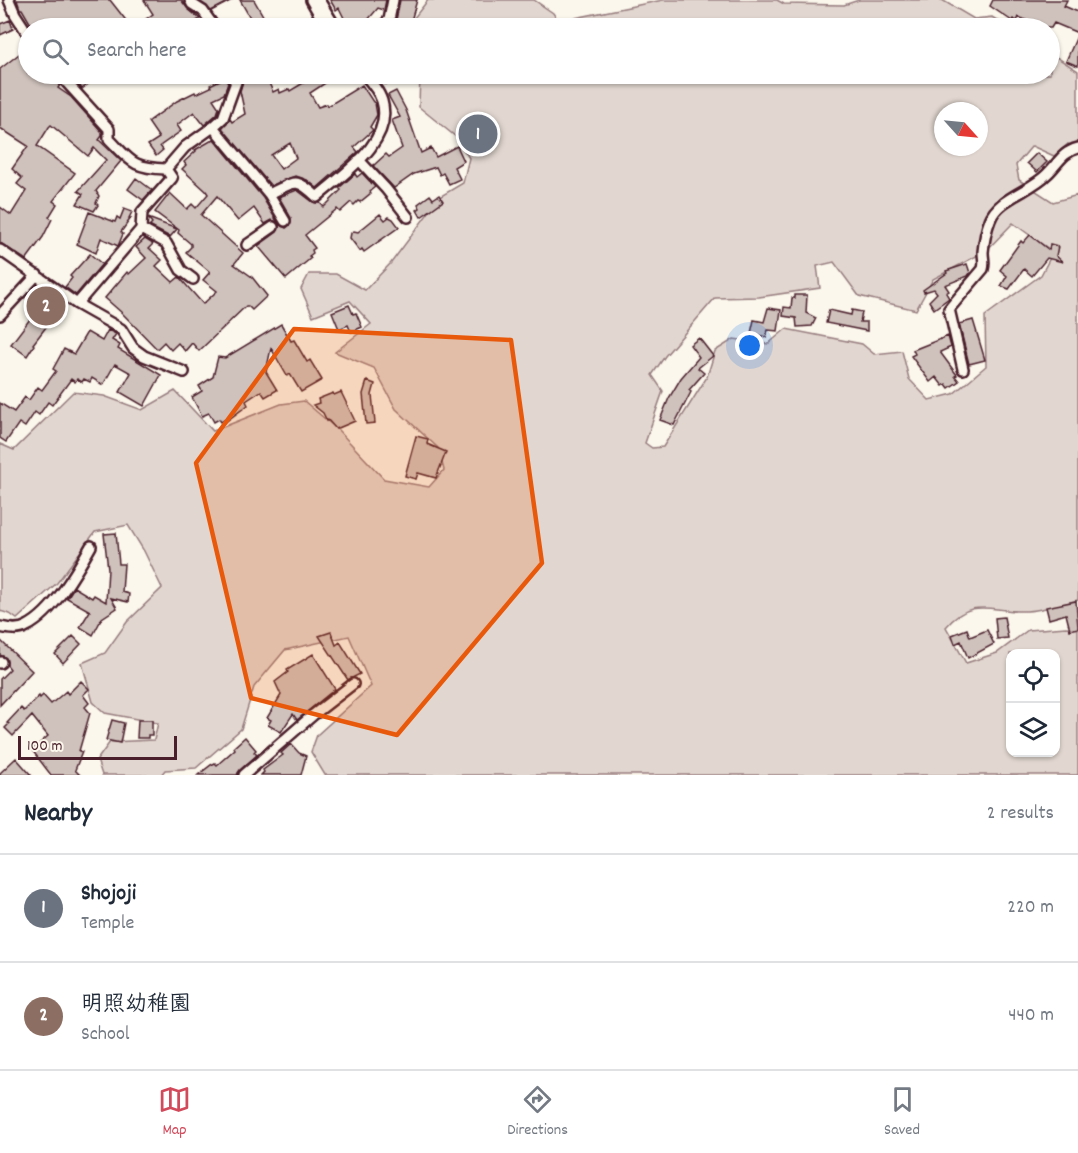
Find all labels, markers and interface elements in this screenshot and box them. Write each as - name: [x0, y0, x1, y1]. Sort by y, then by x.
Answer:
- search box: [18, 18, 1060, 84]
- icon: search: [39, 35, 72, 68]
- text: Search here: [87, 36, 186, 67]
- north arrow: [934, 102, 988, 156]
- pin: 1: [458, 112, 498, 156]
- pin: 2: [26, 284, 66, 328]
- your location: [735, 331, 764, 360]
- map controls: [1006, 649, 1060, 757]
- button: locate: [1006, 649, 1060, 703]
- button: layers: [1006, 703, 1060, 757]
- scale bar: [18, 733, 177, 760]
- text: 100 m: [27, 735, 63, 758]
- text: Nearby: [24, 796, 92, 833]
- text: 2 results: [987, 800, 1054, 828]
- text: Shojoji: [81, 879, 136, 910]
- text: 1: [41, 894, 46, 922]
- text: 220 m: [1007, 894, 1054, 922]
- text: Temple: [81, 910, 134, 938]
- text: 明照幼稚園: [81, 990, 191, 1021]
- text: 2: [39, 1002, 48, 1030]
- text: 440 m: [1008, 1002, 1054, 1030]
- text: School: [81, 1021, 130, 1049]
- tab: Map: [158, 1083, 191, 1142]
- tab: Directions: [507, 1083, 568, 1142]
- tab: Saved: [884, 1083, 920, 1142]

